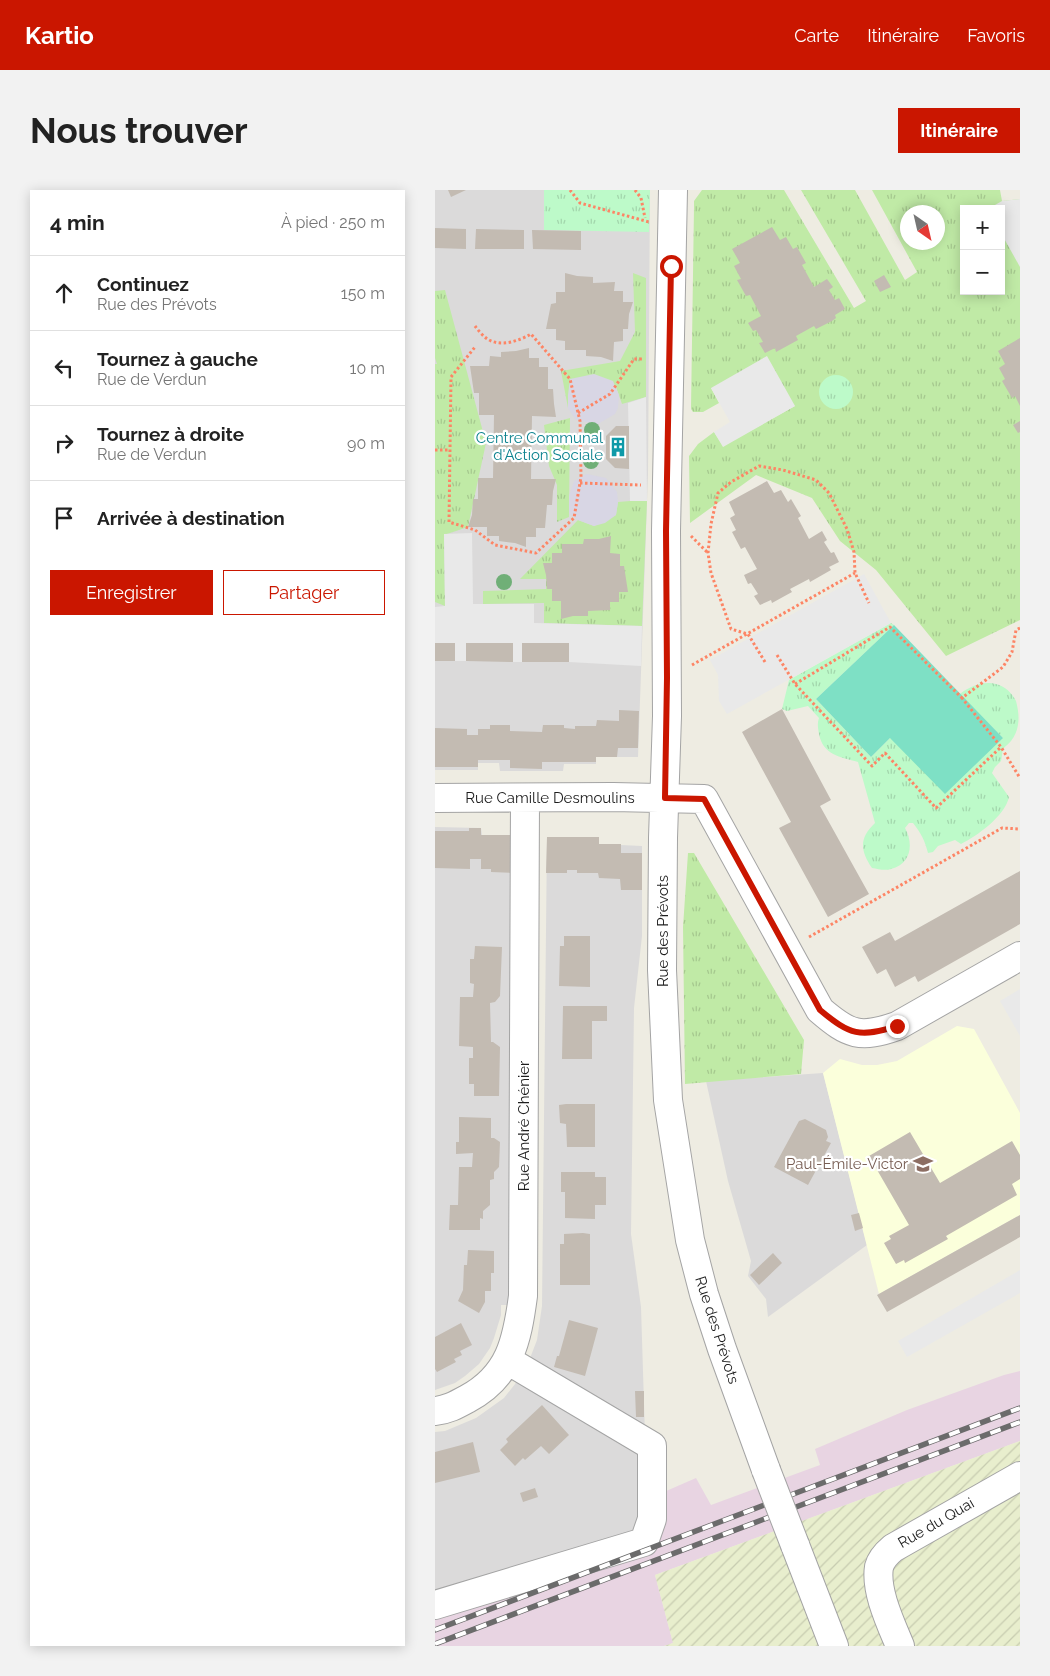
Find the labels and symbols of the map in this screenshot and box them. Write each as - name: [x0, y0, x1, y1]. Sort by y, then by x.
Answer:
- north arrow: [900, 205, 945, 250]
- route start: [660, 255, 683, 278]
- place label: Centre Communal d'Action Sociale: [476, 429, 604, 464]
- building icon: Centre Communal d'Action Sociale: [607, 436, 629, 458]
- street label: Rue Camille Desmoulins: [465, 789, 635, 807]
- street label: Rue des Prévots: [654, 875, 672, 987]
- route end: [886, 1015, 909, 1038]
- street label: Rue André Chénier: [515, 1060, 533, 1191]
- school or university icon: Paul-Émile-Victor: [912, 1153, 934, 1175]
- place label: Paul-Émile-Victor: [786, 1155, 909, 1173]
- street label: Rue des Prévots: [691, 1274, 743, 1386]
- street label: Rue du Quai: [895, 1494, 977, 1552]

